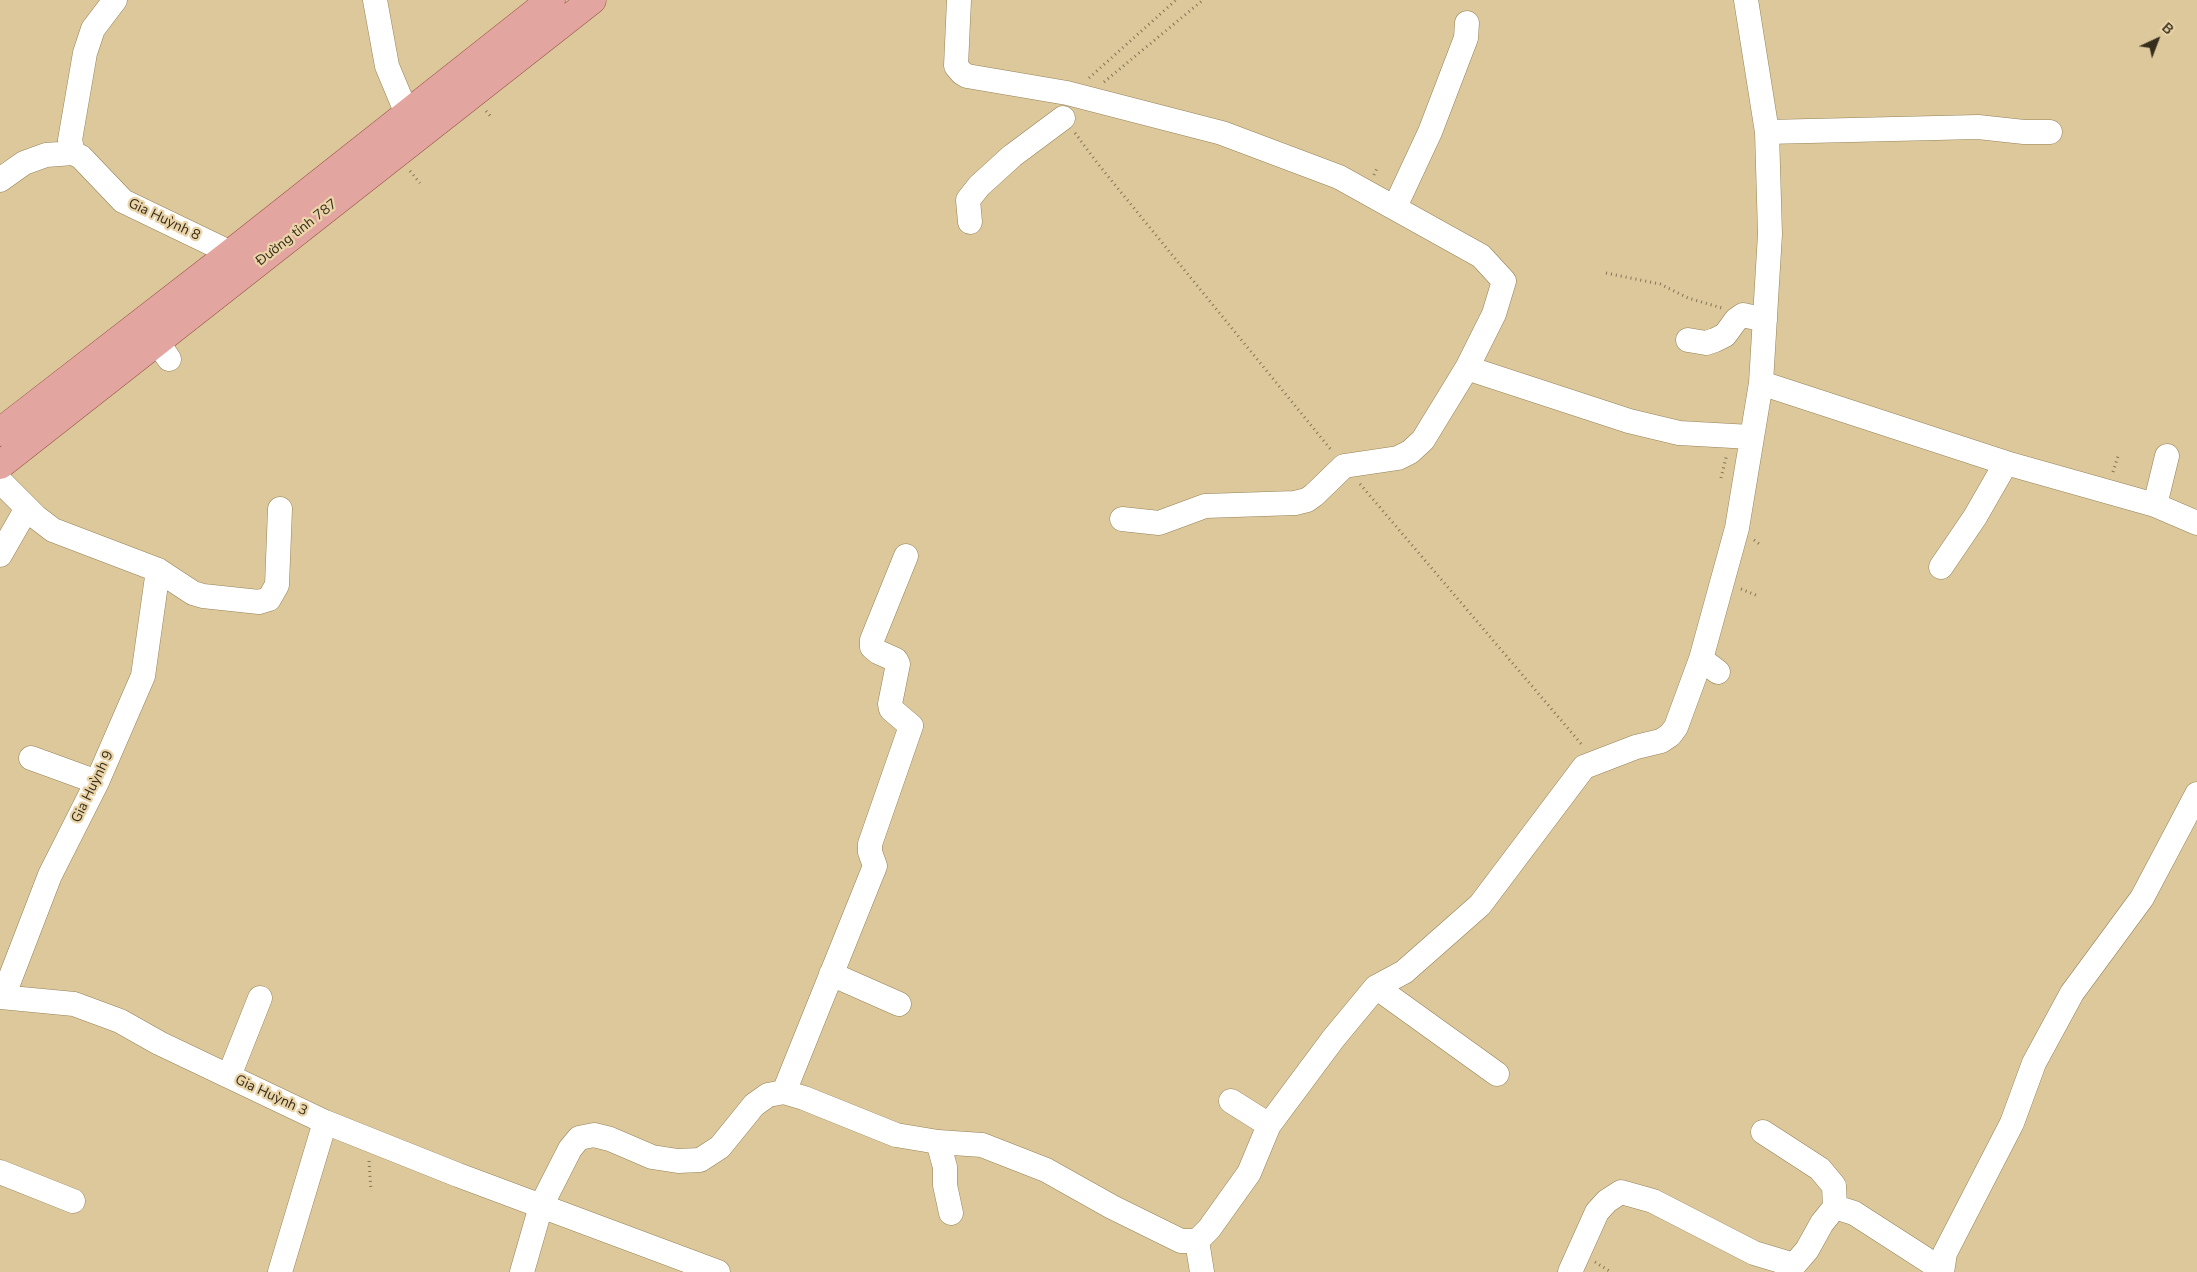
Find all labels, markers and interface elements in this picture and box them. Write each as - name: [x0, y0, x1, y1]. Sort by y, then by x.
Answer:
- north arrow: [2132, 15, 2182, 65]
- text: B: [2158, 18, 2178, 39]
- street label: Gia Huỳnh 8: [125, 195, 203, 245]
- street label: Đường tỉnh 787: [253, 196, 341, 270]
- street label: Gia Huỳnh 9: [68, 748, 118, 826]
- street label: Gia Huỳnh 3: [232, 1072, 310, 1120]

